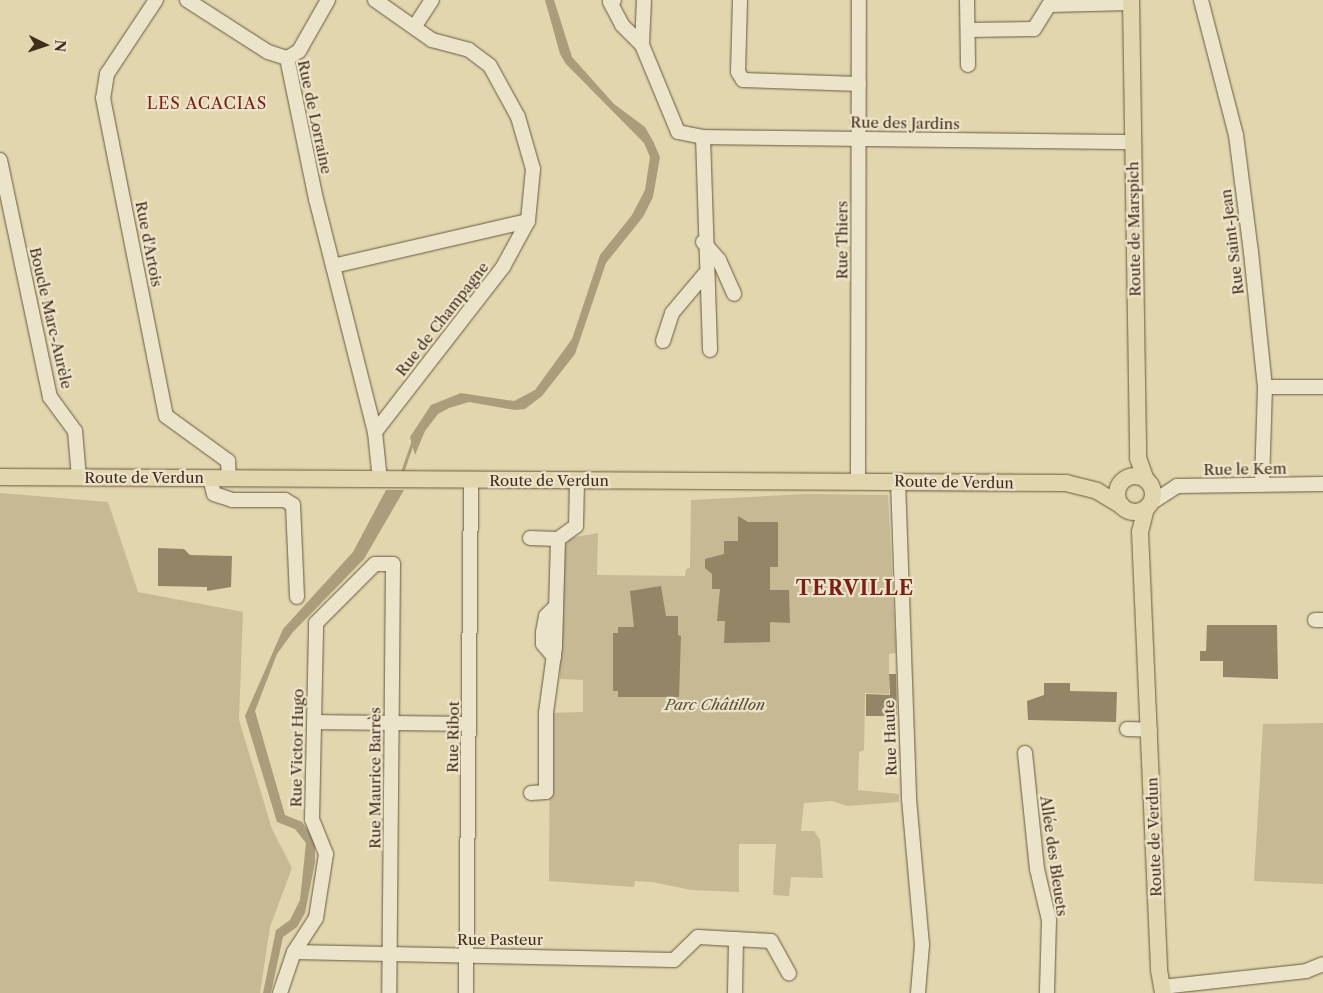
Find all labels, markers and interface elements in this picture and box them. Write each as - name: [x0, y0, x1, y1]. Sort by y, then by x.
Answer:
- north arrow: [20, 20, 70, 70]
- text: N: [51, 39, 69, 53]
- street label: Rue de Lorraine: [294, 58, 336, 176]
- district label: LES ACACIAS: [145, 93, 269, 113]
- street label: Rue des Jardins: [850, 113, 960, 133]
- street label: Route de Marspich: [1124, 161, 1144, 297]
- street label: Rue Saint-Jean: [1217, 188, 1247, 296]
- street label: Rue d'Artois: [132, 200, 166, 288]
- street label: Rue Thiers: [833, 200, 851, 280]
- street label: Boucle Marc-Aurèle: [26, 246, 76, 390]
- street label: Rue de Champagne: [392, 258, 492, 380]
- street label: Rue le Kem: [1203, 459, 1287, 479]
- street label: Route de Verdun: [84, 469, 204, 487]
- street label: Route de Verdun: [489, 472, 609, 490]
- street label: Route de Verdun: [894, 472, 1014, 492]
- district label: TERVILLE: [795, 576, 915, 600]
- street label: Rue Victor Hugo: [287, 688, 307, 808]
- park label: Parc Châtillon: [665, 696, 765, 714]
- street label: Rue Haute: [880, 700, 900, 776]
- street label: Rue Ribot: [443, 701, 463, 773]
- street label: Rue Maurice Barrès: [366, 707, 384, 849]
- street label: Route de Verdun: [1143, 777, 1165, 897]
- street label: Allée des Bleuets: [1037, 795, 1071, 917]
- street label: Rue Pasteur: [457, 931, 543, 949]

